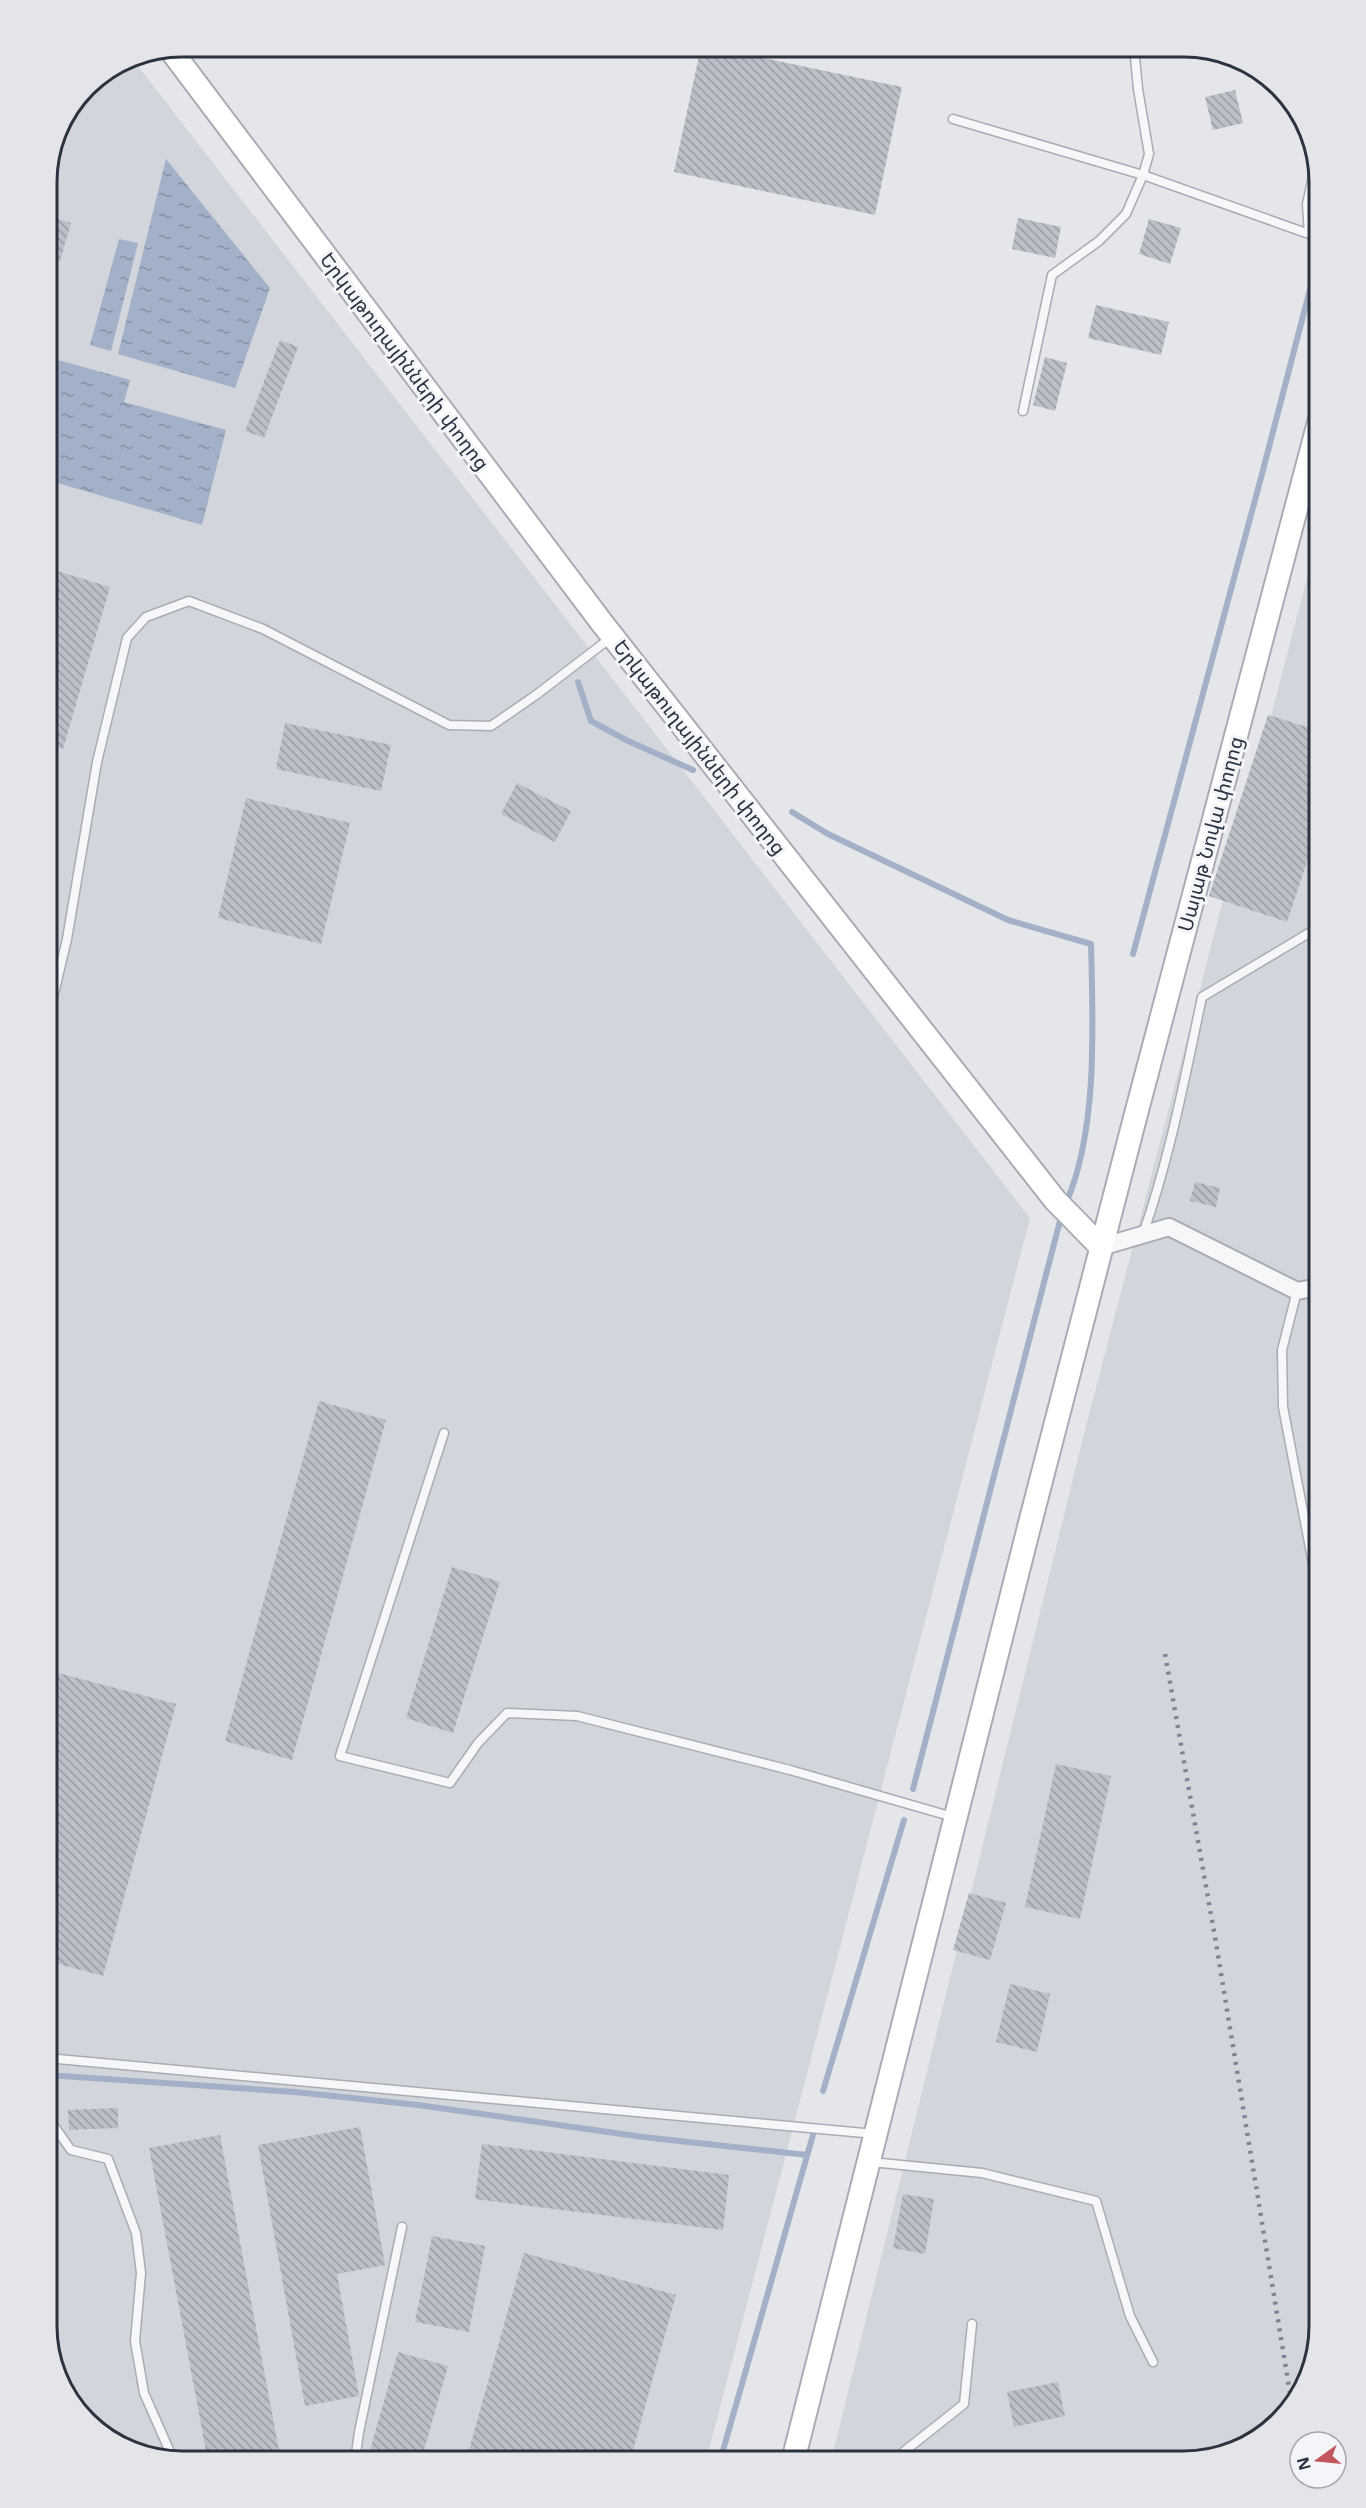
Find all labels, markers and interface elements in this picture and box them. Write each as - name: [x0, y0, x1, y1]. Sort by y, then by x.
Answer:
- street label: Երկաթուղայինների փողոց: [314, 247, 496, 475]
- street label: Երկաթուղայինների փողոց: [607, 634, 793, 860]
- street label: Սայաթ Նովա փողոց: [1171, 733, 1249, 935]
- north arrow: [1288, 2430, 1348, 2490]
- text: N: [1291, 2455, 1316, 2473]

